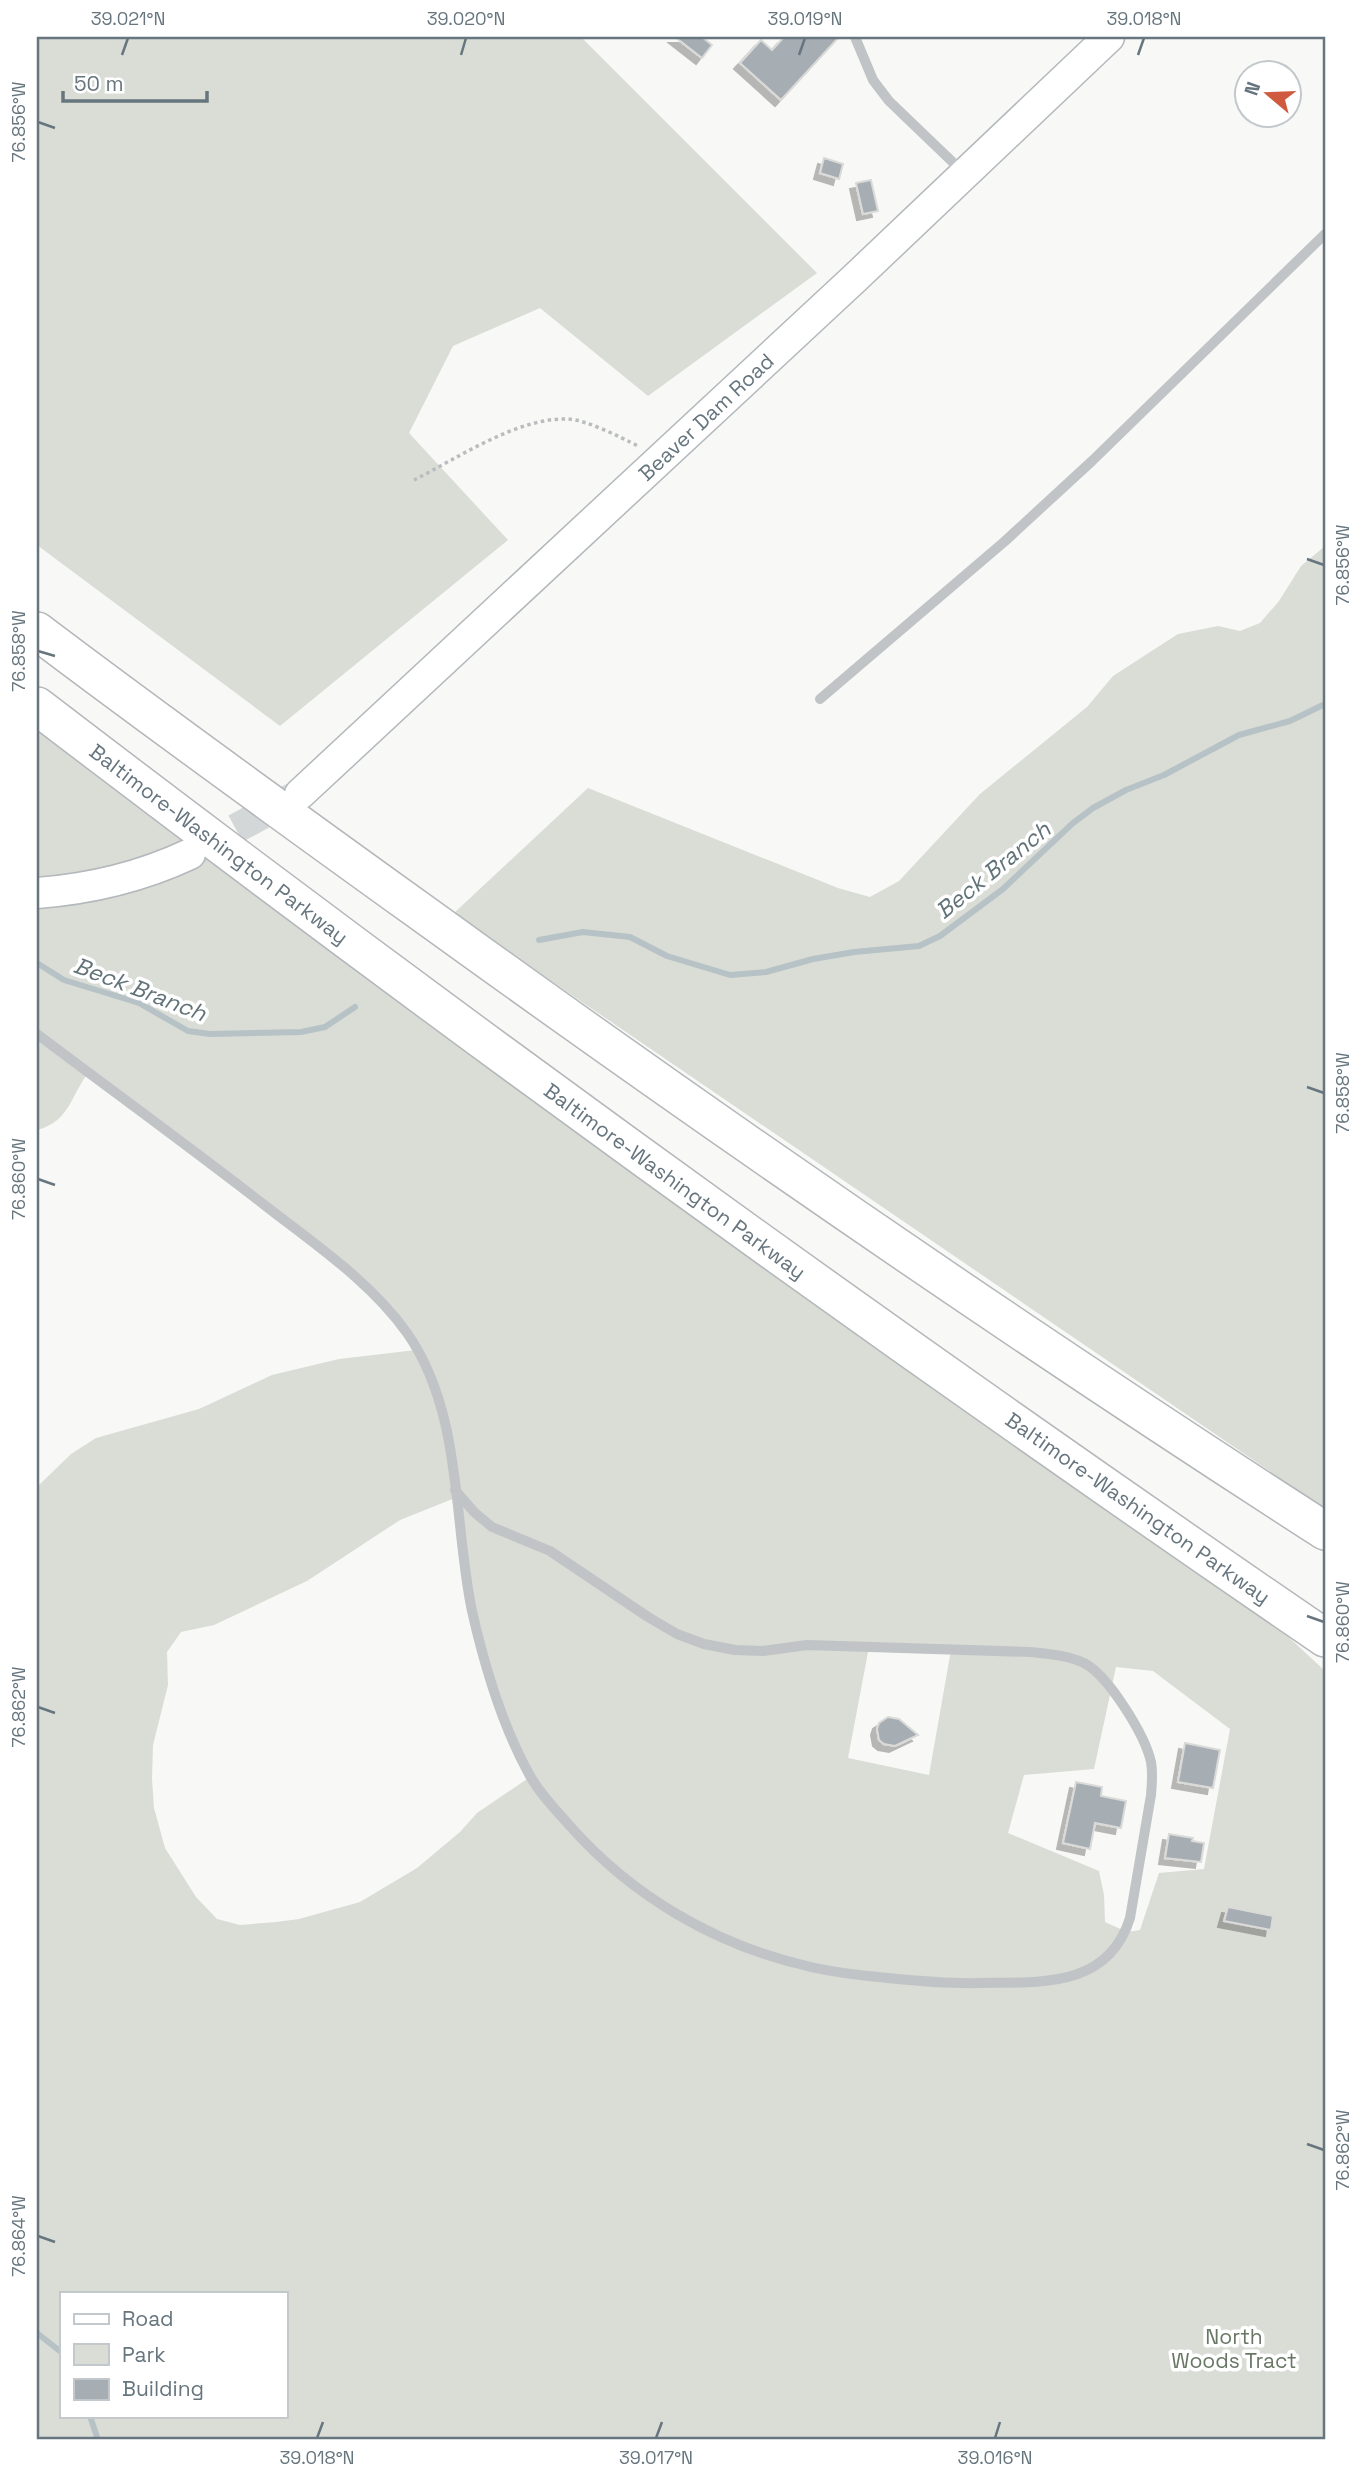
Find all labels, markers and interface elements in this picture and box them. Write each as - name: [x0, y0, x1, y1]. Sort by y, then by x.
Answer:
- text: 39.021°N: [91, 7, 165, 30]
- text: 39.020°N: [427, 7, 505, 30]
- text: 39.019°N: [768, 7, 842, 30]
- text: 39.018°N: [1106, 7, 1182, 30]
- scale bar: [63, 60, 206, 104]
- north arrow: [1232, 60, 1302, 130]
- text: 50 m: [74, 70, 124, 97]
- text: N: [1239, 79, 1266, 99]
- text: 76.856°W: [7, 81, 30, 163]
- street label: Beaver Dam Road: [633, 347, 779, 487]
- text: 76.856°W: [1331, 524, 1354, 606]
- text: 76.858°W: [7, 610, 30, 692]
- street label: Baltimore-Washington Parkway: [84, 738, 354, 950]
- water label: Beck Branch: [929, 814, 1057, 926]
- water label: Beck Branch: [69, 950, 211, 1028]
- text: 76.858°W: [1331, 1052, 1354, 1134]
- street label: Baltimore-Washington Parkway: [539, 1077, 811, 1285]
- text: 76.860°W: [7, 1138, 30, 1220]
- street label: Baltimore-Washington Parkway: [1000, 1406, 1276, 1610]
- text: 76.860°W: [1331, 1581, 1354, 1663]
- text: 76.862°W: [7, 1666, 30, 1748]
- text: 76.862°W: [1331, 2109, 1354, 2191]
- text: 76.864°W: [7, 2195, 30, 2277]
- legend: [60, 2292, 287, 2418]
- text: Road: [122, 2305, 174, 2332]
- park label: North Woods Tract: [1171, 2323, 1297, 2374]
- text: Park: [122, 2341, 166, 2368]
- text: Building: [122, 2375, 204, 2402]
- text: 39.018°N: [279, 2446, 355, 2469]
- text: 39.017°N: [619, 2446, 693, 2469]
- text: 39.016°N: [958, 2446, 1032, 2469]

